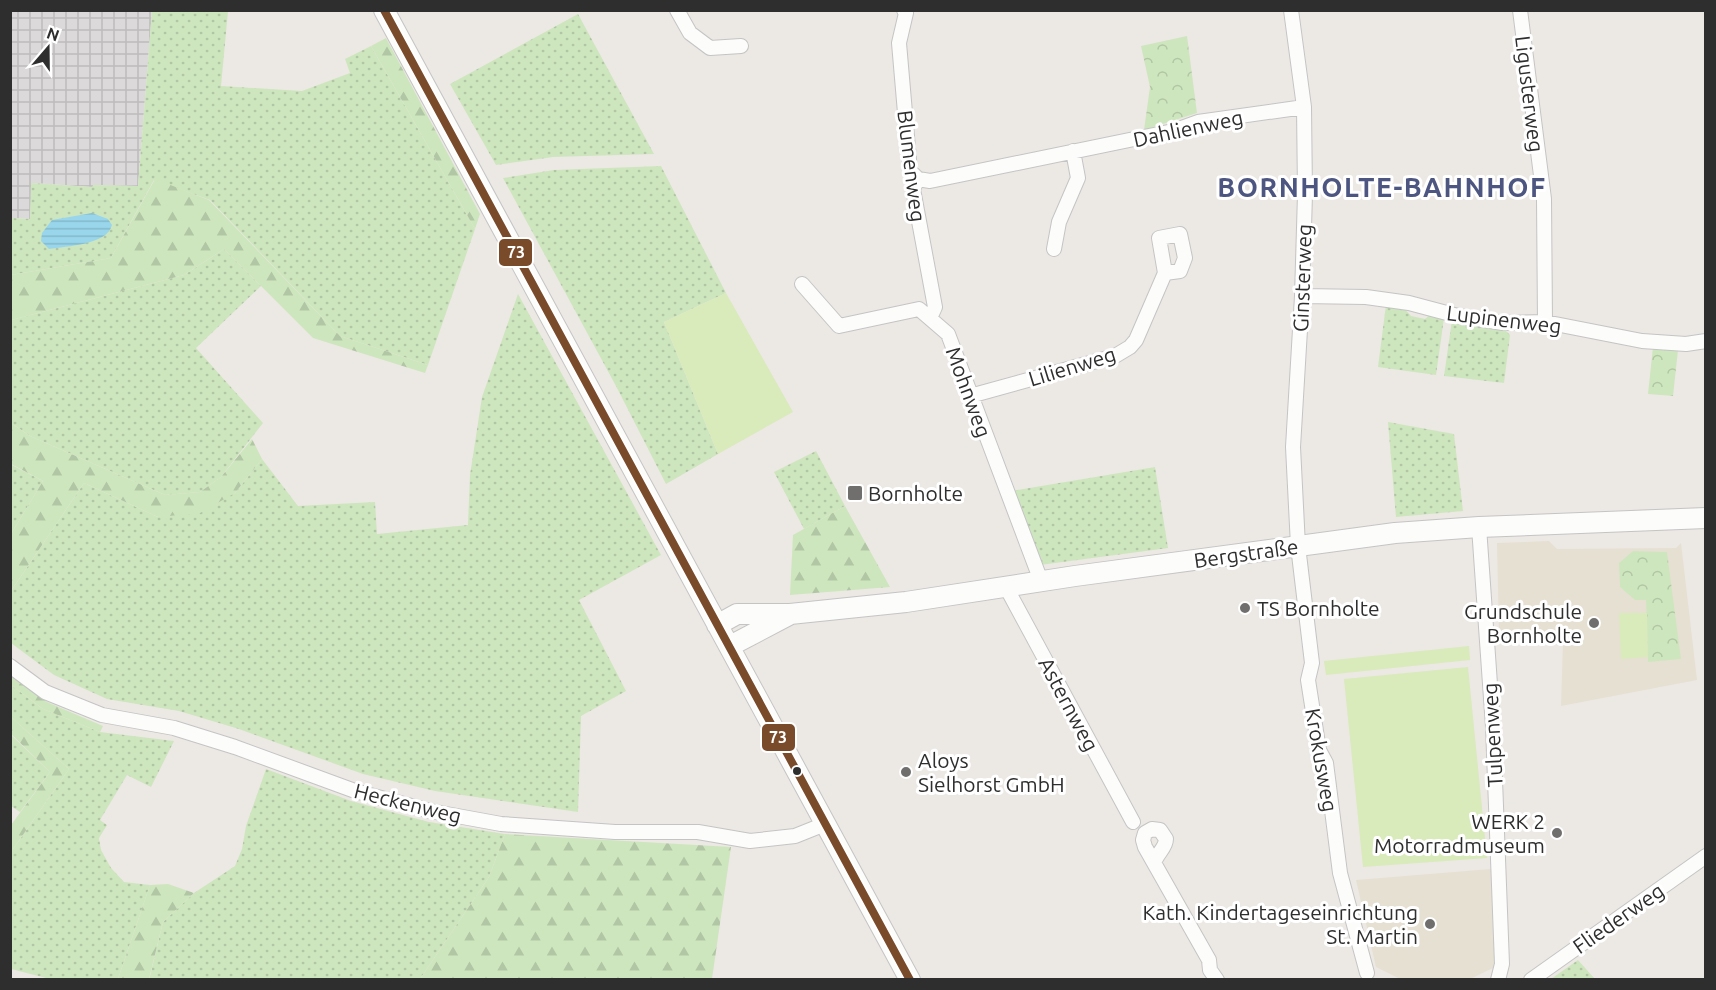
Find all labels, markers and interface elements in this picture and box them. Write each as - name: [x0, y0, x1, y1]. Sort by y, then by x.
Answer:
- north arrow: [18, 18, 78, 78]
- text: N: [44, 23, 62, 44]
- street label: Ligusterweg: [1511, 34, 1549, 154]
- street label: Dahlienweg: [1131, 105, 1245, 151]
- street label: Blumenweg: [893, 109, 931, 223]
- district label: BORNHOLTE-BAHNHOF: [1217, 172, 1547, 202]
- street label: Ginsterweg: [1288, 223, 1316, 333]
- line badge: 73: [498, 238, 533, 267]
- text: 73: [507, 243, 525, 261]
- street label: Lupinenweg: [1445, 300, 1563, 338]
- street label: Lilienweg: [1026, 341, 1118, 391]
- street label: Mohnweg: [942, 344, 996, 440]
- place label: Bornholte: [868, 481, 963, 505]
- marker: Bornholte: [846, 484, 864, 502]
- street label: Bergstraße: [1192, 534, 1300, 572]
- place label: TS Bornholte: [1257, 596, 1380, 620]
- place label: Grundschule Bornholte: [1464, 599, 1582, 647]
- marker: TS Bornholte: [1238, 601, 1252, 615]
- marker: Grundschule Bornholte: [1587, 616, 1601, 630]
- street label: Asternweg: [1034, 653, 1104, 755]
- street label: Tulpenweg: [1477, 682, 1507, 788]
- street label: Krokusweg: [1301, 706, 1343, 814]
- line badge: 73: [761, 723, 796, 752]
- text: 73: [769, 728, 787, 746]
- place label: Aloys Sielhorst GmbH: [918, 748, 1065, 796]
- unlabelled marker: [791, 765, 803, 777]
- marker: Aloys Sielhorst GmbH: [899, 765, 913, 779]
- street label: Heckenweg: [352, 778, 464, 828]
- place label: WERK 2 Motorradmuseum: [1374, 809, 1545, 857]
- marker: WERK 2 Motorradmuseum: [1550, 826, 1564, 840]
- street label: Fliederweg: [1568, 878, 1668, 958]
- place label: Kath. Kindertageseinrichtung St. Martin: [1142, 900, 1418, 948]
- marker: Kath. Kindertageseinrichtung St. Martin: [1423, 917, 1437, 931]

